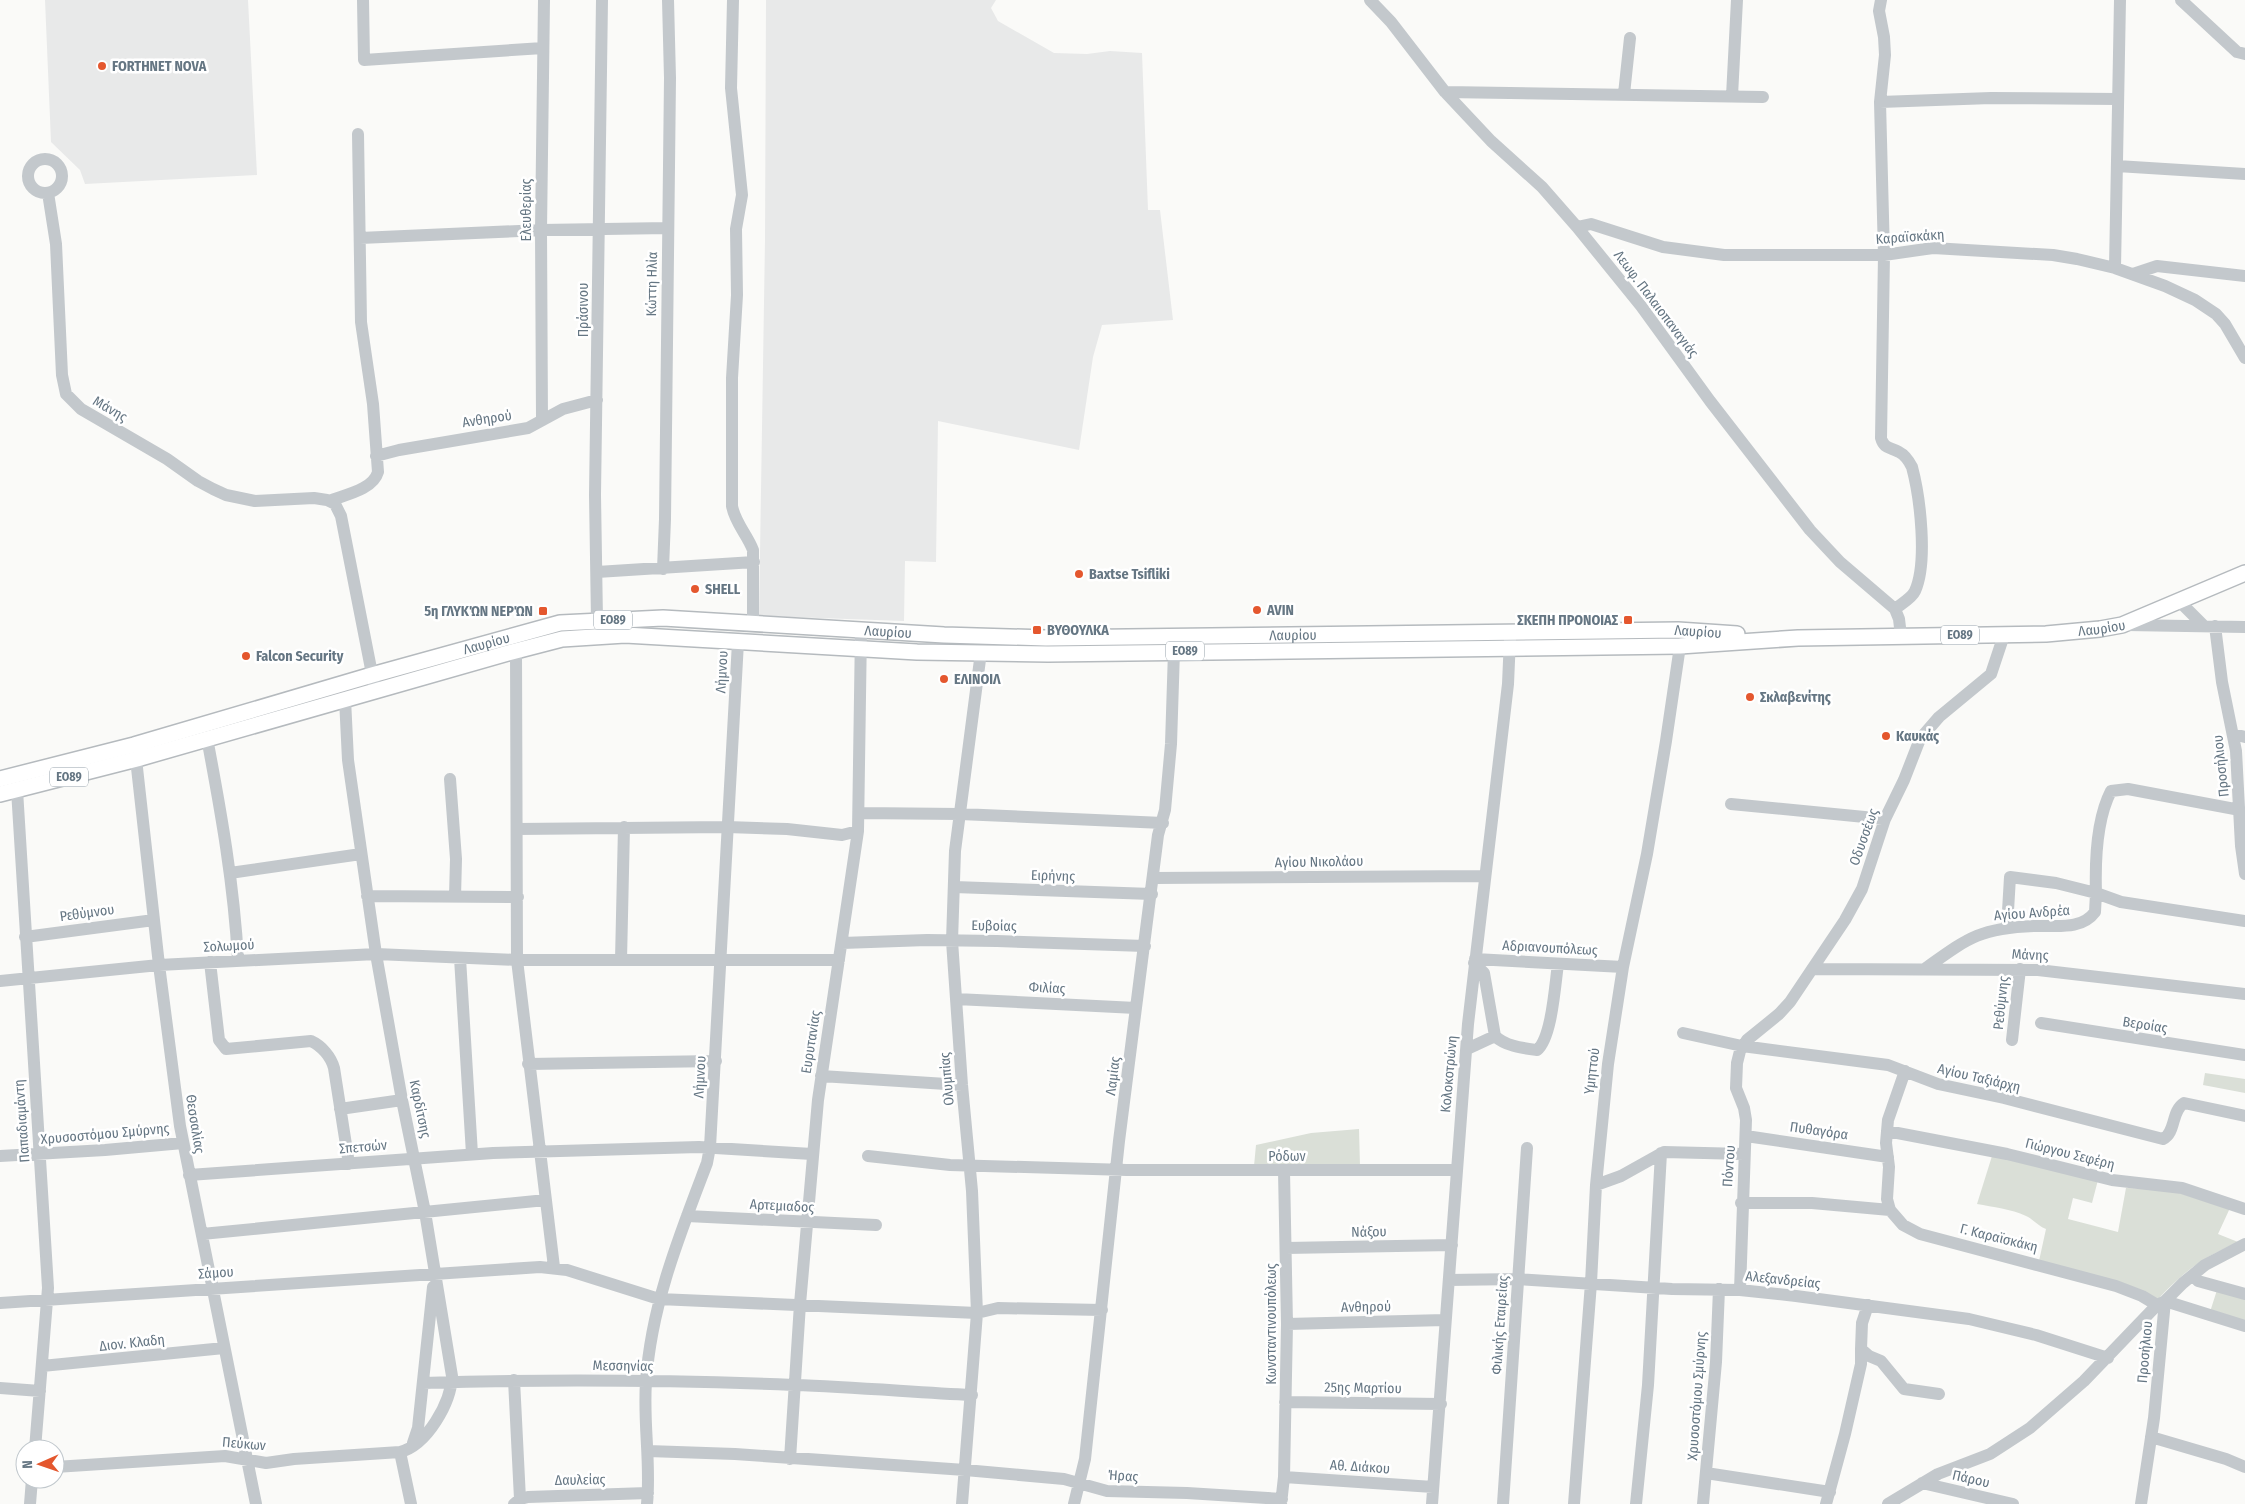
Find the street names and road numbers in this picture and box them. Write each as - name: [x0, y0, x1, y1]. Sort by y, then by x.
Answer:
- street label: Ελευθερίας: [518, 178, 535, 241]
- street label: Καραϊσκάκη: [1875, 226, 1945, 248]
- street label: Λεωφ. Παλαιοπαναγιάς: [1610, 247, 1702, 361]
- street label: Κώττη Ηλία: [643, 252, 661, 316]
- street label: Πράσινου: [575, 283, 592, 337]
- street label: Μάνης: [90, 392, 130, 426]
- street label: Ανθηρού: [461, 407, 513, 431]
- road number: ΕΟ89: [594, 610, 632, 630]
- street label: Λαυρίου: [2077, 616, 2127, 639]
- street label: Λαυρίου: [1674, 621, 1722, 641]
- street label: Λαυρίου: [864, 622, 912, 642]
- street label: Λαυρίου: [1269, 626, 1317, 644]
- road number: ΕΟ89: [1941, 626, 1979, 644]
- street label: Λαυρίου: [461, 629, 512, 658]
- road number: ΕΟ89: [1166, 641, 1204, 660]
- street label: Λήμνου: [712, 650, 732, 694]
- street label: Προσήλιου: [2209, 734, 2233, 798]
- road number: ΕΟ89: [50, 768, 88, 786]
- street label: Οδυσσέως: [1846, 806, 1882, 868]
- street label: Αγίου Νικολάου: [1275, 853, 1363, 871]
- street label: Ειρήνης: [1031, 867, 1075, 885]
- street label: Ρεθύμνου: [59, 901, 115, 925]
- street label: Αγίου Ανδρέα: [1993, 902, 2071, 924]
- street label: Ευβοίας: [971, 917, 1017, 935]
- street label: Σολωμού: [203, 936, 255, 956]
- street label: Αδριανουπόλεως: [1502, 937, 1598, 959]
- street label: Μάνης: [2011, 946, 2049, 964]
- street label: Ρεθύμνης: [1990, 975, 2012, 1031]
- street label: Φιλίας: [1028, 979, 1066, 997]
- street label: Ευρυτανίας: [798, 1009, 824, 1075]
- street label: Βεροίας: [2121, 1013, 2169, 1037]
- street label: Κολοκοτρώνη: [1437, 1035, 1461, 1113]
- street label: Υμηττού: [1581, 1047, 1603, 1095]
- street label: Ολυμπίας: [936, 1051, 958, 1106]
- street label: Λήμνου: [690, 1055, 710, 1099]
- street label: Λαμίας: [1102, 1055, 1124, 1096]
- street label: Αγίου Ταξιάρχη: [1936, 1060, 2022, 1096]
- street label: Καρδίτσης: [406, 1078, 434, 1140]
- street label: Παπαδιαμάντη: [11, 1079, 33, 1163]
- street label: Θεσσαλίας: [182, 1093, 208, 1155]
- street label: Πυθαγόρα: [1789, 1118, 1849, 1144]
- street label: Χρυσοστόμου Σμύρνης: [40, 1120, 170, 1148]
- street label: Γιώργου Σεφέρη: [2024, 1135, 2116, 1173]
- street label: Σπετσών: [338, 1136, 388, 1158]
- street label: Πόντου: [1719, 1145, 1739, 1187]
- street label: Ρόδων: [1268, 1148, 1306, 1165]
- street label: Αρτεμιαδος: [749, 1196, 815, 1216]
- street label: Γ. Καραϊσκάκη: [1958, 1220, 2040, 1256]
- street label: Νάξου: [1351, 1223, 1387, 1241]
- street label: Σάμου: [198, 1263, 234, 1283]
- street label: Κωνσταντινουπόλεως: [1263, 1263, 1280, 1385]
- street label: Αλεξανδρείας: [1745, 1268, 1821, 1292]
- street label: Φιλικής Εταιρείας: [1488, 1275, 1512, 1375]
- street label: Ανθηρού: [1341, 1298, 1391, 1316]
- street label: Προσήλιου: [2134, 1320, 2156, 1384]
- street label: Διον. Κλαδη: [98, 1331, 166, 1355]
- street label: Χρυσοστόμου Σμύρνης: [1684, 1331, 1710, 1461]
- street label: Μεσσηνίας: [593, 1357, 654, 1375]
- street label: 25ης Μαρτίου: [1324, 1379, 1402, 1397]
- street label: Πεύκων: [221, 1434, 267, 1454]
- street label: Αθ. Διάκου: [1329, 1456, 1391, 1478]
- street label: Ήρας: [1107, 1466, 1139, 1486]
- street label: Πάρου: [1951, 1466, 1991, 1492]
- street label: Δαυλείας: [554, 1471, 606, 1489]

